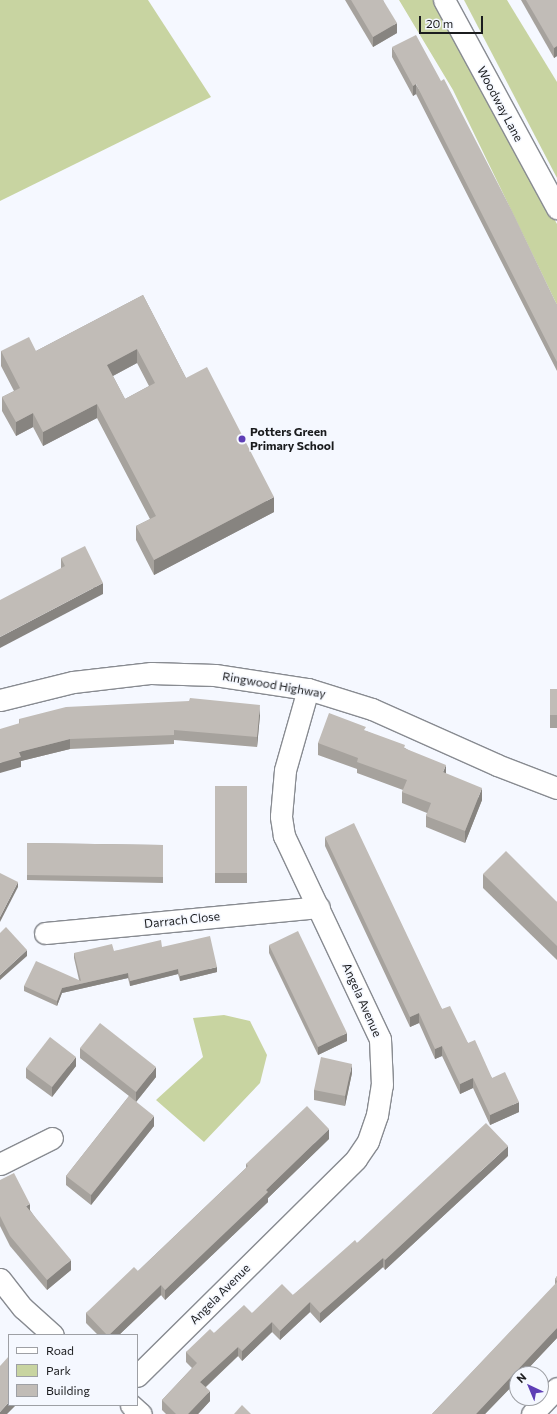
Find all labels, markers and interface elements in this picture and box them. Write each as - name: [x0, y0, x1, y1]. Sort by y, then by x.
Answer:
- scale bar: [421, 8, 485, 34]
- text: 20 m: [426, 16, 453, 30]
- street label: Woodway Lane: [474, 64, 526, 144]
- place label: Potters Green Primary School: [250, 425, 334, 453]
- marker: Potters Green Primary School: [237, 434, 247, 444]
- street label: Ringwood Highway: [221, 669, 327, 701]
- street label: Darrach Close: [143, 909, 221, 931]
- street label: Angela Avenue: [339, 961, 385, 1039]
- street label: Angela Avenue: [187, 1261, 253, 1327]
- legend: [8, 1334, 138, 1406]
- text: Road: [46, 1343, 74, 1357]
- text: Park: [46, 1363, 71, 1377]
- north arrow: [509, 1366, 549, 1406]
- text: N: [514, 1370, 528, 1385]
- text: Building: [46, 1383, 90, 1397]

